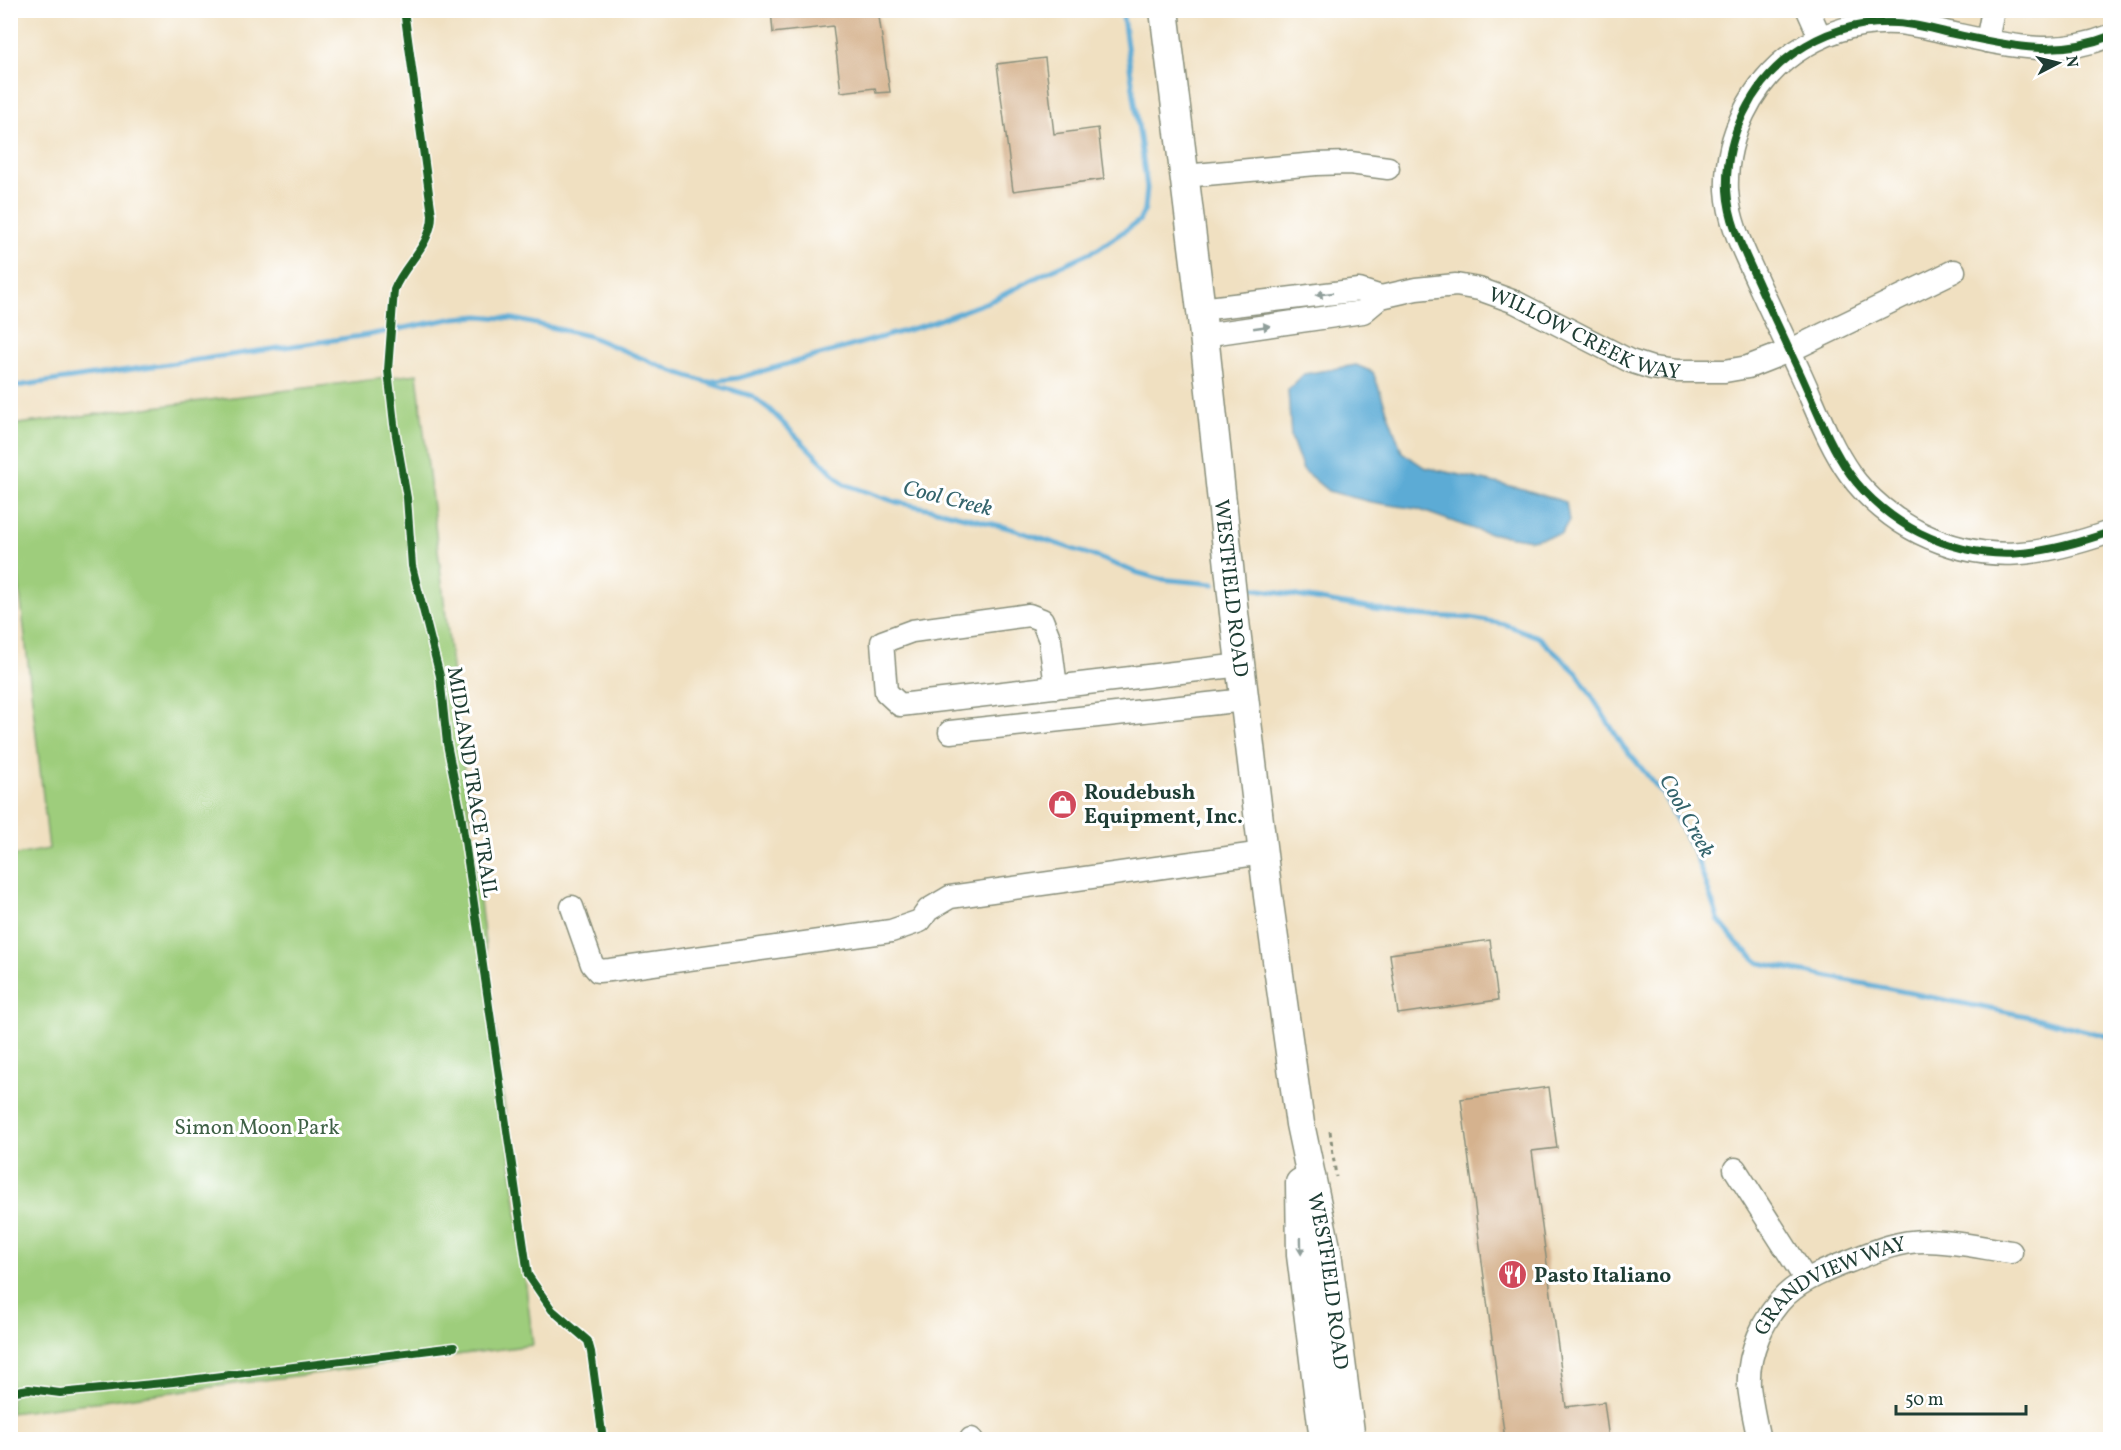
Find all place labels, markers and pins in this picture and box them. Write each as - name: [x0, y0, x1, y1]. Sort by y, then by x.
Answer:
- place label: Roudebush Equipment, Inc.: [1084, 779, 1243, 832]
- shop icon: Roudebush Equipment, Inc.: [1047, 788, 1079, 820]
- restaurant icon: Pasto Italiano: [1497, 1259, 1529, 1291]
- place label: Pasto Italiano: [1534, 1262, 1671, 1291]

